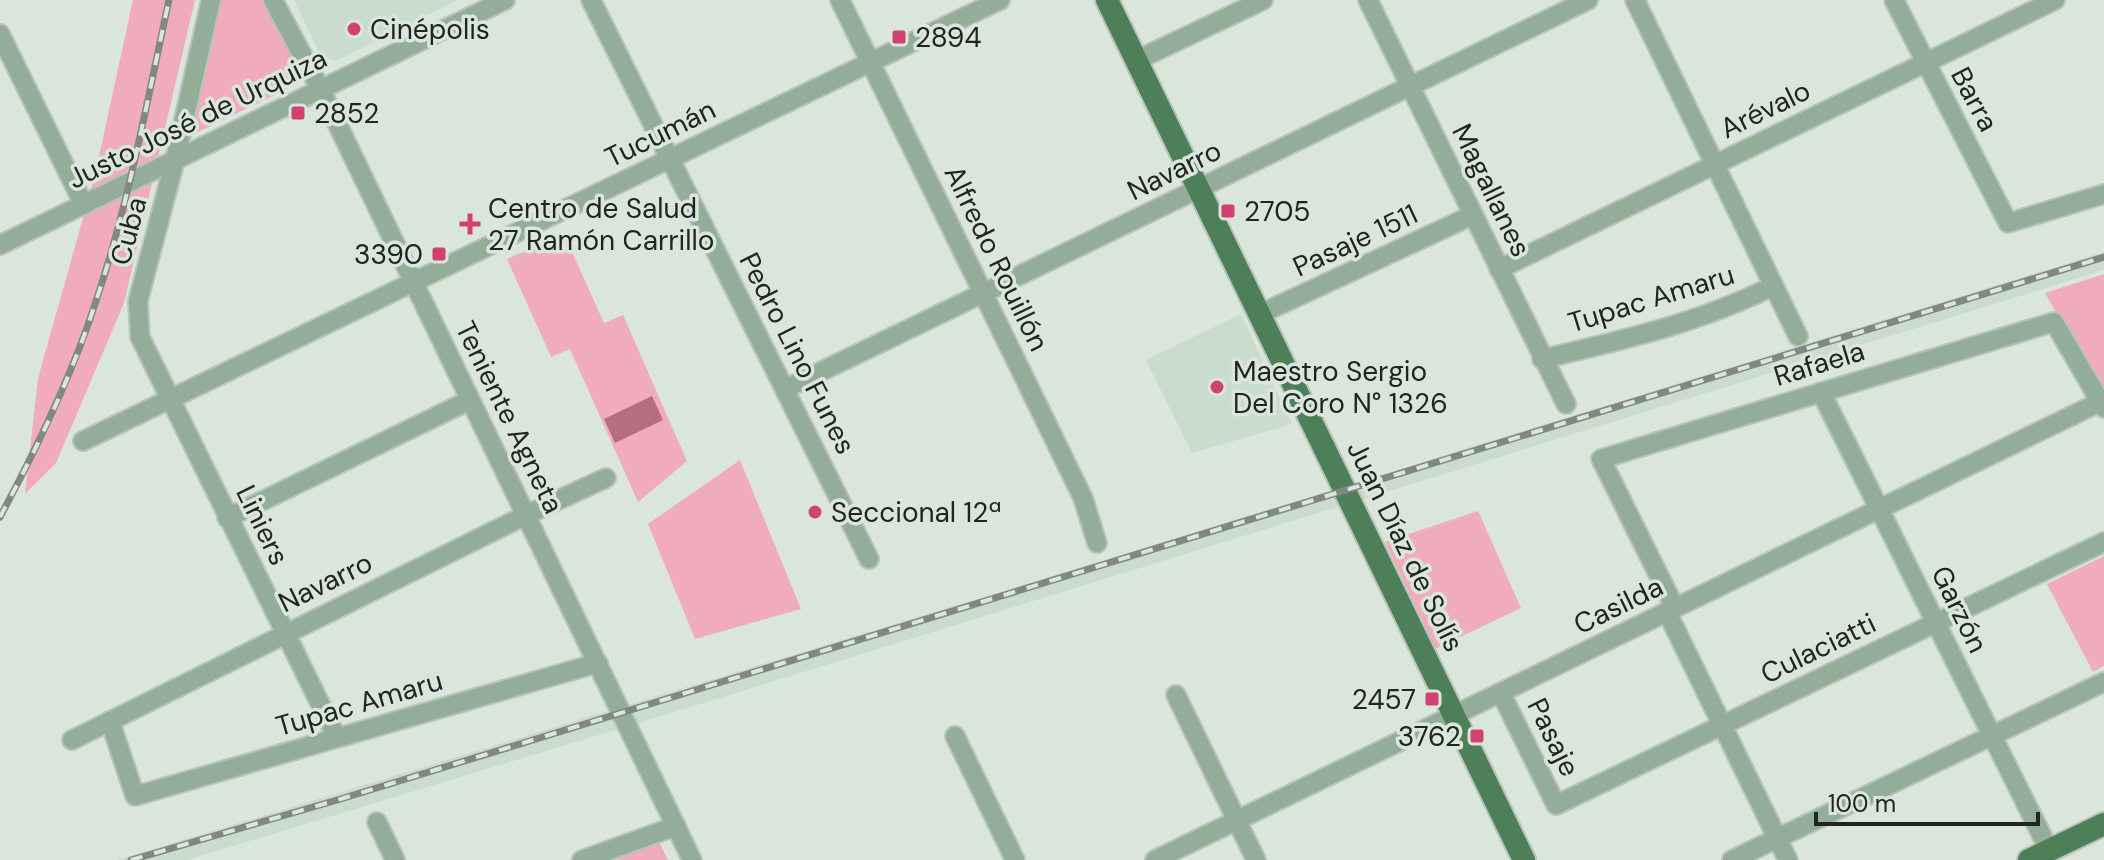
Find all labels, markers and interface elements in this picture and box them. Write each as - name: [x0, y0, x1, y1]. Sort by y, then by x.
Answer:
- place label: Cinépolis: [370, 11, 490, 48]
- place label: 2894: [915, 19, 981, 56]
- marker: Cinépolis: [345, 20, 363, 38]
- marker: 2894: [890, 28, 908, 46]
- street label: Justo José de Urquiza: [62, 40, 333, 197]
- street label: Barra: [1942, 60, 2007, 138]
- street label: Arévalo: [1714, 72, 1816, 147]
- street label: Tucumán: [599, 91, 722, 176]
- place label: 2852: [314, 95, 379, 132]
- marker: 2852: [289, 104, 307, 122]
- street label: Magallanes: [1443, 118, 1540, 263]
- street label: Navarro: [1121, 132, 1227, 209]
- street label: Alfredo Rouillón: [936, 159, 1057, 357]
- place label: Centro de Salud 27 Ramón Carrillo: [488, 190, 714, 259]
- street label: Cuba: [102, 193, 155, 269]
- place label: 2705: [1244, 193, 1310, 230]
- street label: Pasaje 1511: [1287, 195, 1424, 285]
- marker: 2705: [1219, 202, 1237, 220]
- marker: Centro de Salud 27 Ramón Carrillo: [459, 213, 481, 235]
- place label: 3390: [354, 236, 423, 273]
- marker: 3390: [430, 245, 448, 263]
- street label: Pedro Lino Funes: [731, 246, 864, 460]
- street label: Tupac Amaru: [1564, 256, 1739, 341]
- street label: Teniente Agneta: [447, 315, 572, 520]
- street label: Rafaela: [1769, 332, 1869, 395]
- place label: Maestro Sergio Del Coro N° 1326: [1233, 353, 1448, 422]
- marker: Maestro Sergio Del Coro N° 1326: [1208, 378, 1226, 396]
- street label: Juan Díaz de Solís: [1338, 435, 1473, 658]
- street label: Liniers: [227, 479, 298, 571]
- place label: Seccional 12ª: [831, 494, 1002, 531]
- marker: Seccional 12ª: [806, 503, 824, 521]
- street label: Navarro: [272, 544, 378, 621]
- street label: Garzón: [1923, 560, 1996, 659]
- street label: Casilda: [1567, 568, 1669, 643]
- street label: Culaciatti: [1754, 605, 1882, 692]
- street label: Tupac Amaru: [271, 662, 447, 745]
- place label: 2457: [1352, 681, 1416, 718]
- marker: 2457: [1423, 690, 1441, 708]
- street label: Pasaje: [1519, 692, 1588, 783]
- place label: 3762: [1398, 718, 1461, 755]
- marker: 3762: [1468, 727, 1486, 745]
- scale bar: [1816, 776, 2038, 826]
- text: 100 m: [1828, 788, 1896, 819]

